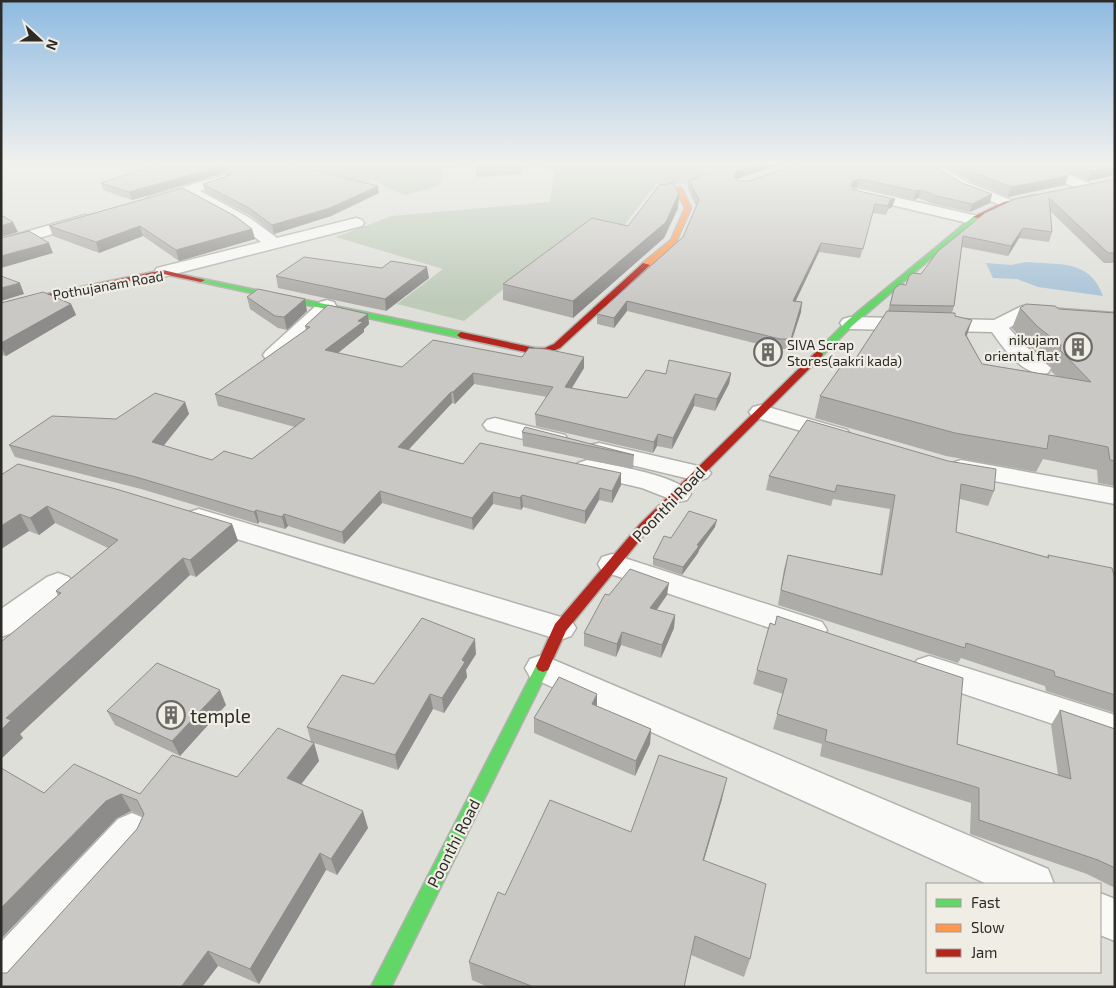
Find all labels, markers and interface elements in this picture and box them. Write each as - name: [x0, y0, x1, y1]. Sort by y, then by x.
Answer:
- north arrow: [15, 15, 65, 65]
- text: N: [43, 37, 62, 53]
- street label: Pothujanam Road: [51, 267, 165, 303]
- place label: nikujam oriental flat: [984, 331, 1059, 364]
- building icon: nikujam oriental flat: [1063, 332, 1093, 362]
- place label: SIVA Scrap Stores(aakri kada): [787, 336, 902, 369]
- building icon: SIVA Scrap Stores(aakri kada): [753, 337, 783, 367]
- street label: Poonthi Road: [628, 463, 708, 545]
- building icon: temple: [156, 700, 186, 730]
- place label: temple: [190, 704, 251, 727]
- street label: Poonthi Road: [423, 796, 483, 890]
- legend: [926, 883, 1101, 973]
- text: Fast: [971, 893, 1001, 911]
- text: Slow: [971, 918, 1005, 936]
- text: Jam: [971, 943, 997, 961]

